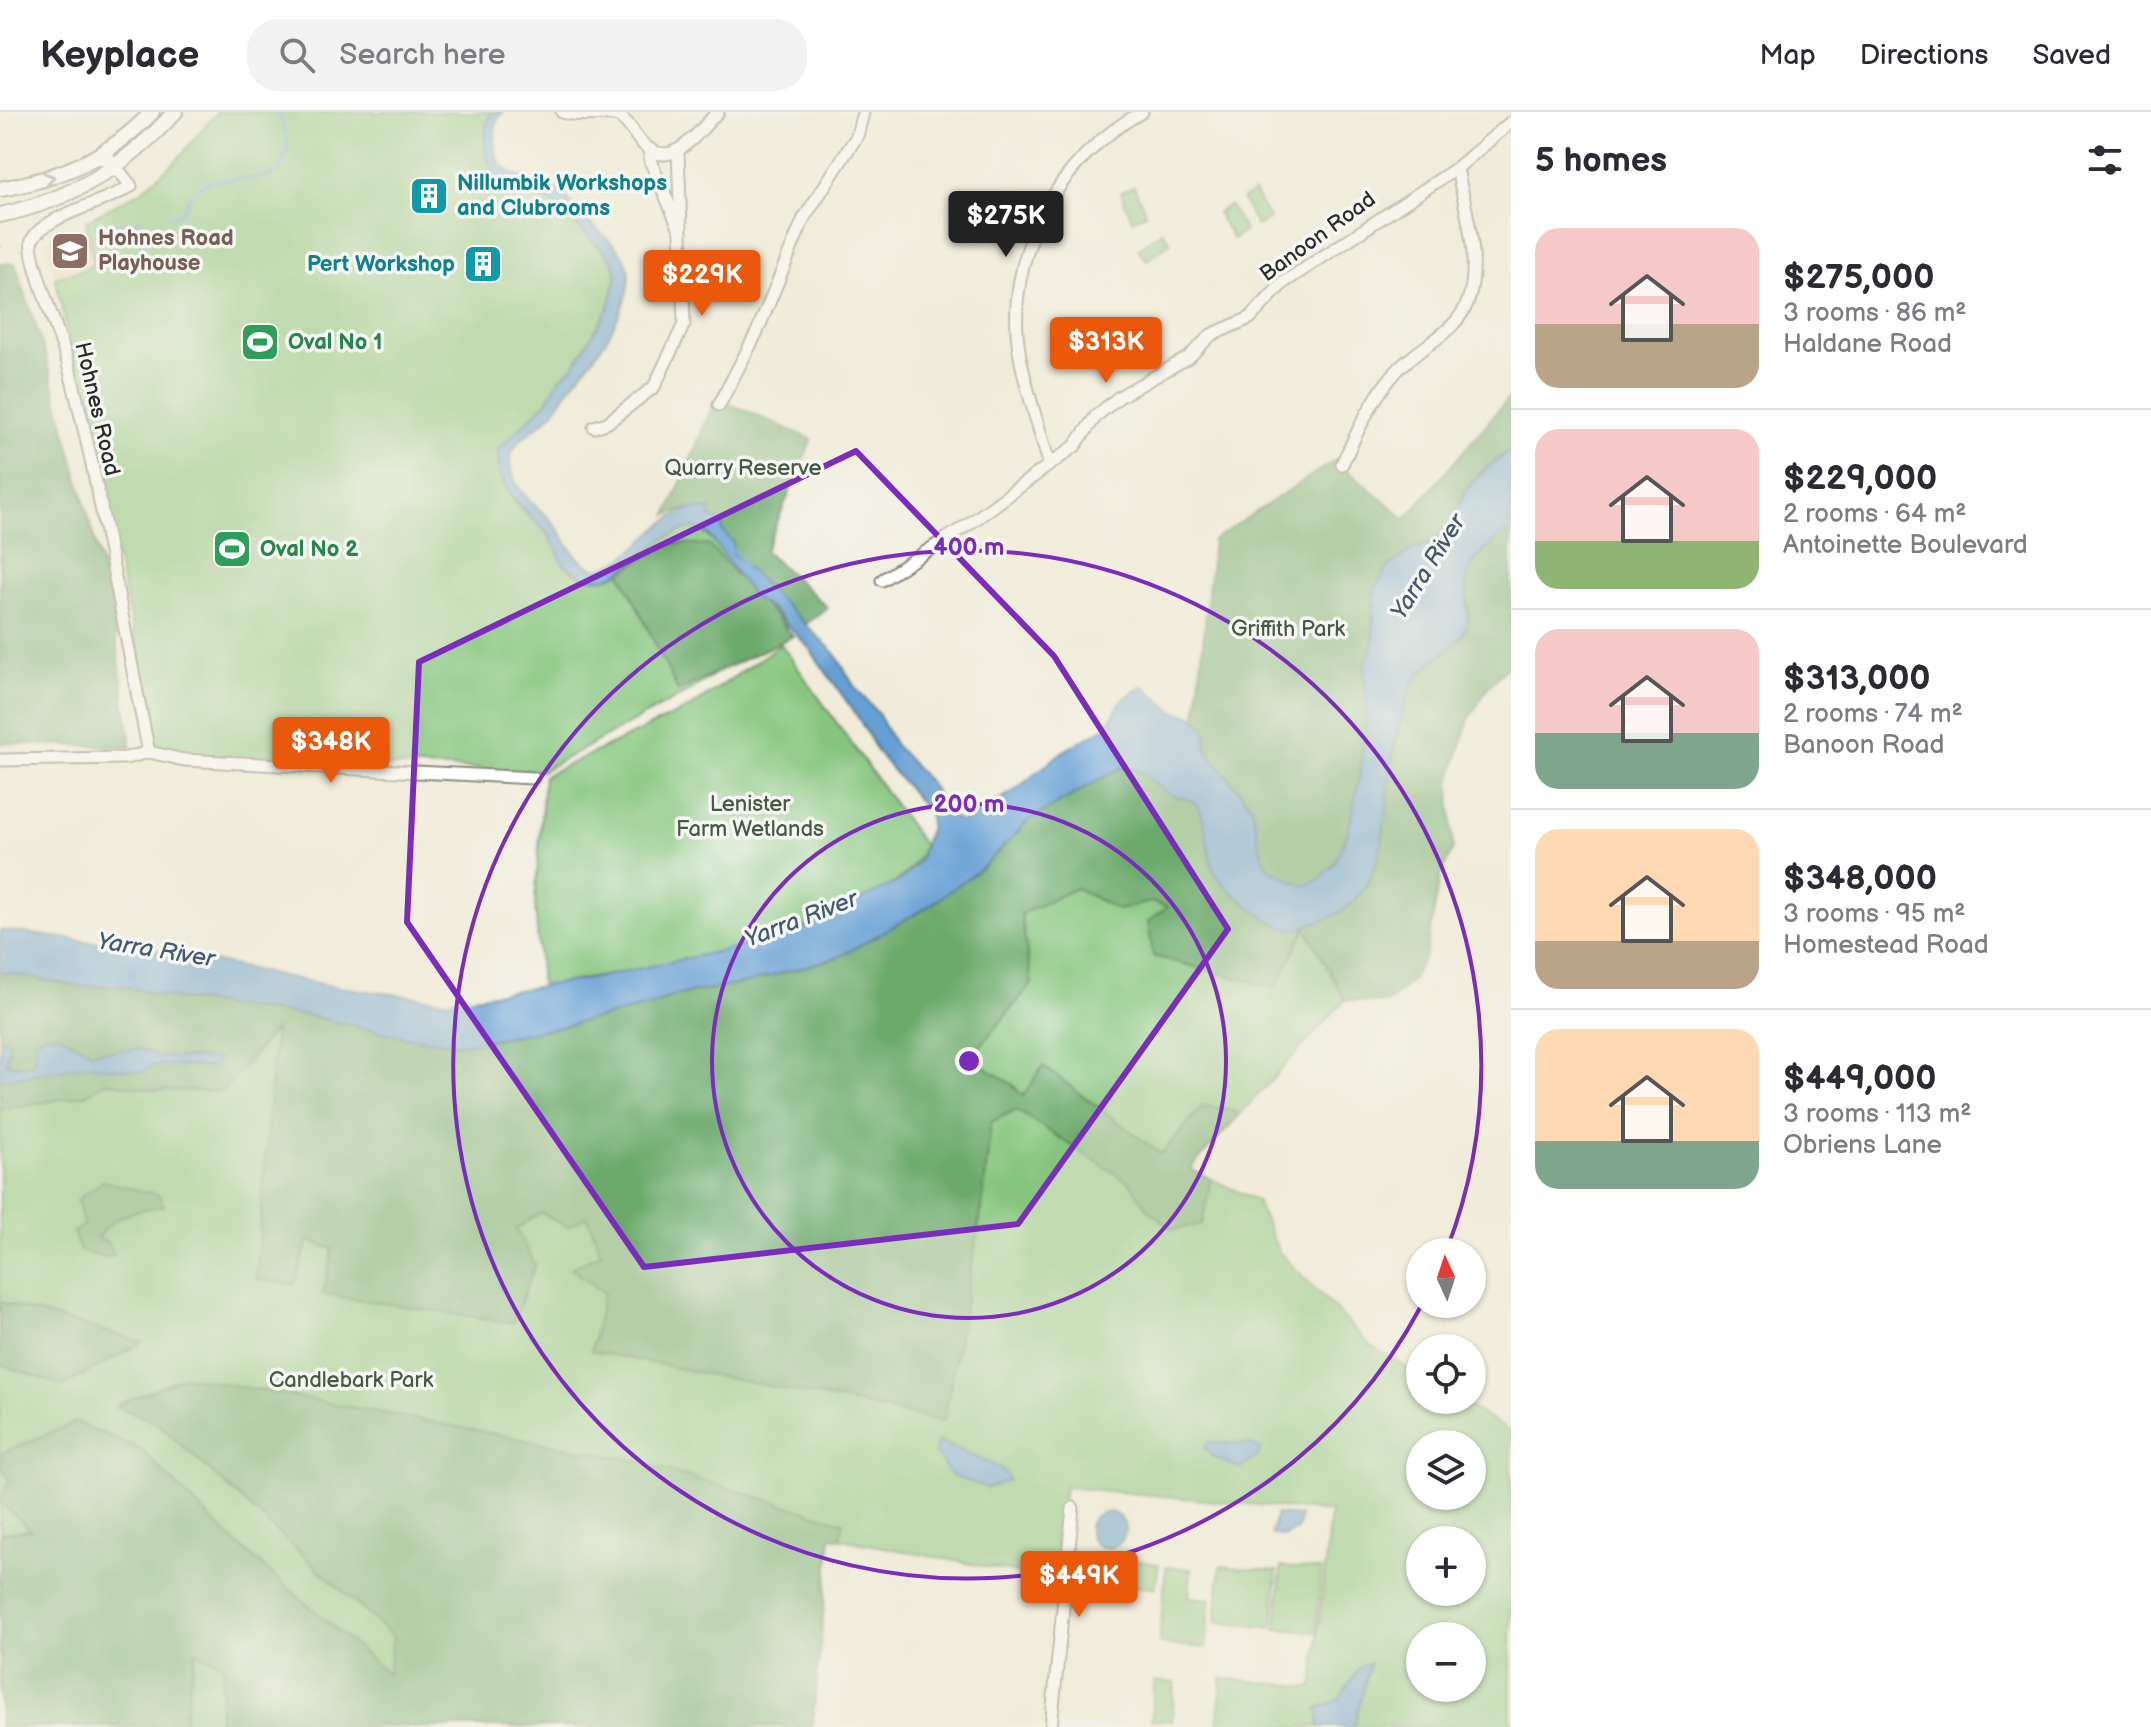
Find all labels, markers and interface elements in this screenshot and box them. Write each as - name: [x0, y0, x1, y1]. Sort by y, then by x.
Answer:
- search box: [247, 19, 807, 91]
- text: Keyplace: [40, 33, 199, 78]
- icon: search: [275, 33, 319, 77]
- text: Search here: [339, 37, 506, 73]
- text: Map: [1759, 39, 1816, 72]
- text: Directions: [1860, 39, 1988, 72]
- text: Saved: [2032, 39, 2111, 72]
- icon: filters: [2083, 138, 2127, 182]
- text: 5 homes: [1535, 140, 1667, 181]
- place label: Nillumbik Workshops and Clubrooms: [457, 170, 667, 222]
- one-way arrow: [42, 171, 56, 187]
- building icon: Nillumbik Workshops and Clubrooms: [408, 175, 450, 217]
- street label: Banoon Road: [1255, 186, 1381, 288]
- pin: $275K: [950, 191, 1062, 259]
- text: $275K: [966, 201, 1046, 232]
- place label: Hohnes Road Playhouse: [98, 225, 234, 277]
- school or university icon: Hohnes Road Playhouse: [49, 230, 91, 272]
- building icon: Pert Workshop: [462, 243, 504, 285]
- pin: $229K: [646, 250, 758, 318]
- place label: Pert Workshop: [307, 251, 455, 278]
- text: $275,000: [1783, 257, 1934, 298]
- text: $229K: [661, 260, 743, 291]
- icon: home: [1599, 260, 1695, 356]
- text: 3 rooms · 86 m²: [1783, 298, 1967, 329]
- pin: $313K: [1050, 317, 1162, 385]
- sports icon: Oval No 1: [239, 321, 281, 363]
- text: $313K: [1068, 327, 1144, 358]
- place label: Oval No 1: [288, 329, 383, 356]
- text: Haldane Road: [1783, 329, 1952, 360]
- street label: Hohnes Road: [69, 340, 125, 478]
- park label: Quarry Reserve: [664, 455, 822, 482]
- text: $229,000: [1783, 458, 1937, 499]
- icon: home: [1599, 461, 1695, 557]
- text: 2 rooms · 64 m²: [1783, 499, 1967, 530]
- water label: Yarra River: [1384, 507, 1473, 625]
- sports icon: Oval No 2: [211, 528, 253, 570]
- text: Antoinette Boulevard: [1783, 530, 2028, 561]
- text: 400 m: [934, 533, 1005, 562]
- place label: Oval No 2: [260, 536, 358, 563]
- park label: Griffith Park: [1231, 616, 1345, 643]
- text: $313,000: [1783, 658, 1931, 699]
- icon: home: [1599, 661, 1695, 757]
- text: 2 rooms · 74 m²: [1783, 699, 1963, 730]
- pin: $348K: [275, 717, 387, 785]
- text: $348K: [291, 727, 371, 758]
- text: Banoon Road: [1783, 730, 1944, 761]
- text: 200 m: [934, 790, 1004, 819]
- park label: Lenister Farm Wetlands: [676, 791, 824, 843]
- text: $348,000: [1783, 858, 1937, 899]
- icon: home: [1599, 861, 1695, 957]
- water label: Yarra River: [740, 883, 864, 954]
- text: 3 rooms · 95 m²: [1783, 899, 1965, 930]
- water label: Yarra River: [95, 926, 219, 974]
- text: Homestead Road: [1783, 930, 1989, 961]
- centre of rings: [955, 1047, 983, 1075]
- text: $449,000: [1783, 1058, 1936, 1099]
- icon: home: [1599, 1061, 1695, 1157]
- text: 3 rooms · 113 m²: [1783, 1099, 1972, 1130]
- text: Obriens Lane: [1783, 1130, 1942, 1161]
- north arrow: [1406, 1238, 1486, 1318]
- map controls: [1406, 1238, 1486, 1702]
- button: locate: [1406, 1334, 1486, 1414]
- park label: Candlebark Park: [269, 1367, 433, 1394]
- button: layers: [1406, 1430, 1486, 1510]
- button: +: [1406, 1526, 1486, 1606]
- pin: $449K: [1023, 1551, 1135, 1619]
- text: $449K: [1039, 1561, 1119, 1592]
- button: −: [1406, 1622, 1486, 1702]

